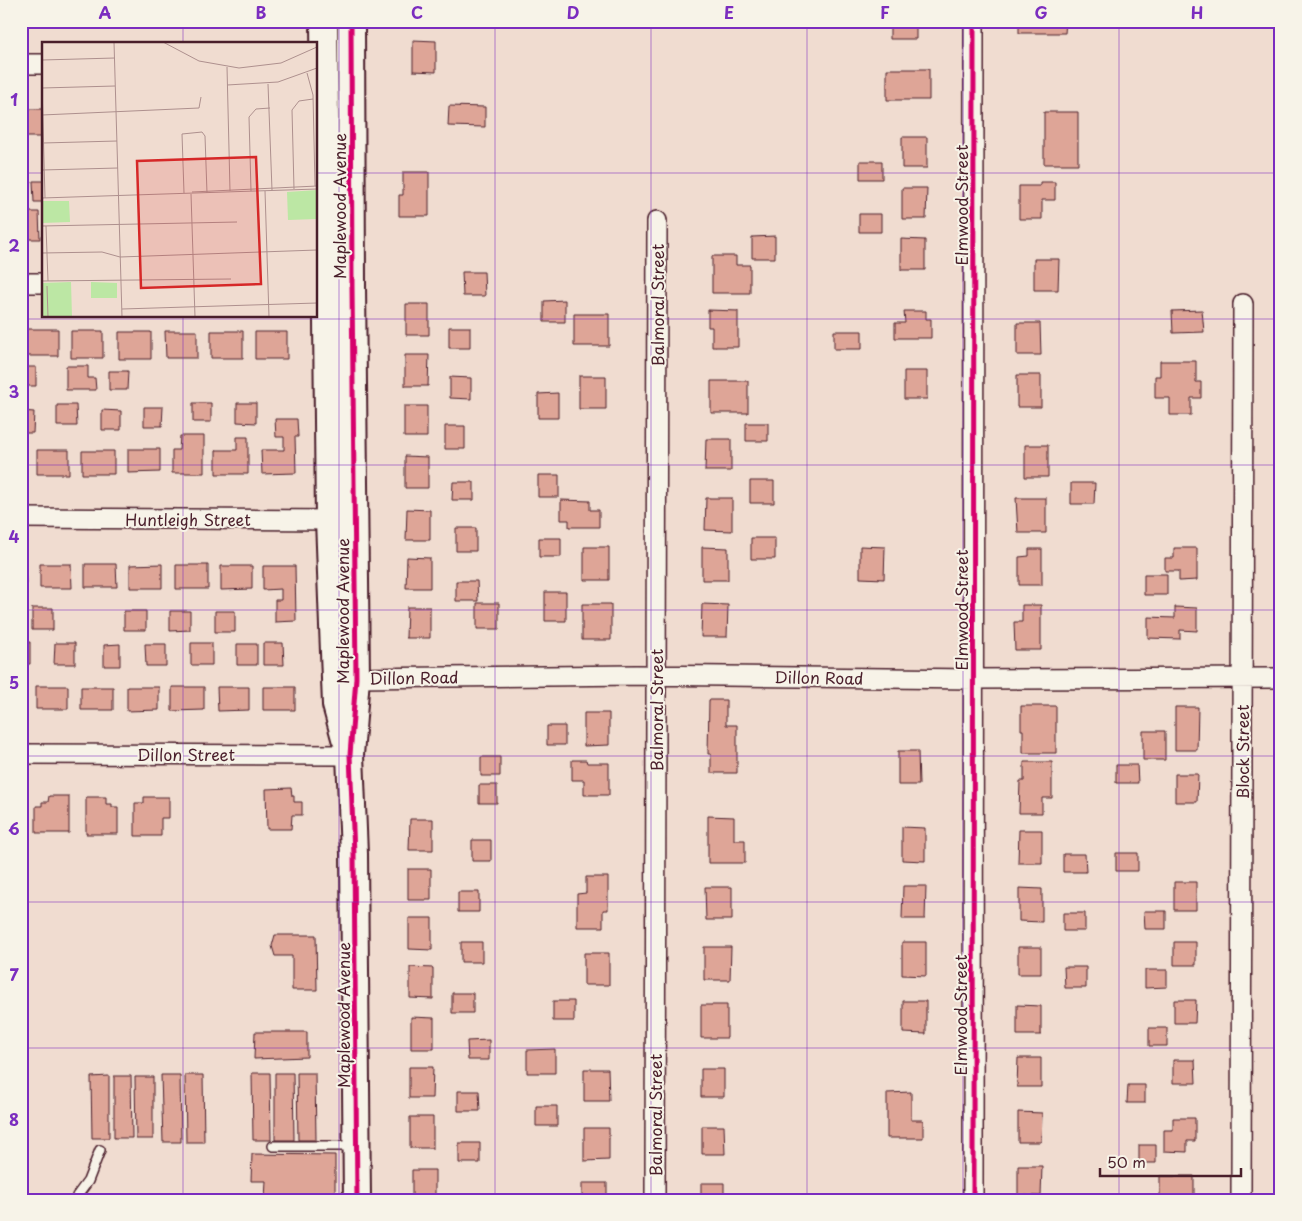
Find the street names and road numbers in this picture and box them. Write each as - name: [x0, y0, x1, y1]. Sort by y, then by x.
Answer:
- street label: Maplewood Avenue: [327, 133, 351, 279]
- street label: Elmwood Street: [949, 144, 973, 265]
- street label: Balmoral Street: [645, 243, 669, 366]
- street label: Huntleigh Street: [125, 507, 251, 531]
- street label: Maplewood Avenue: [330, 538, 354, 684]
- street label: Elmwood Street: [949, 549, 973, 670]
- street label: Balmoral Street: [644, 648, 668, 771]
- street label: Dillon Road: [369, 664, 459, 690]
- street label: Dillon Road: [774, 664, 864, 690]
- street label: Block Street: [1230, 704, 1254, 800]
- street label: Dillon Street: [137, 742, 236, 766]
- street label: Maplewood Avenue: [331, 942, 355, 1088]
- street label: Elmwood Street: [948, 954, 972, 1075]
- street label: Balmoral Street: [643, 1053, 667, 1176]

